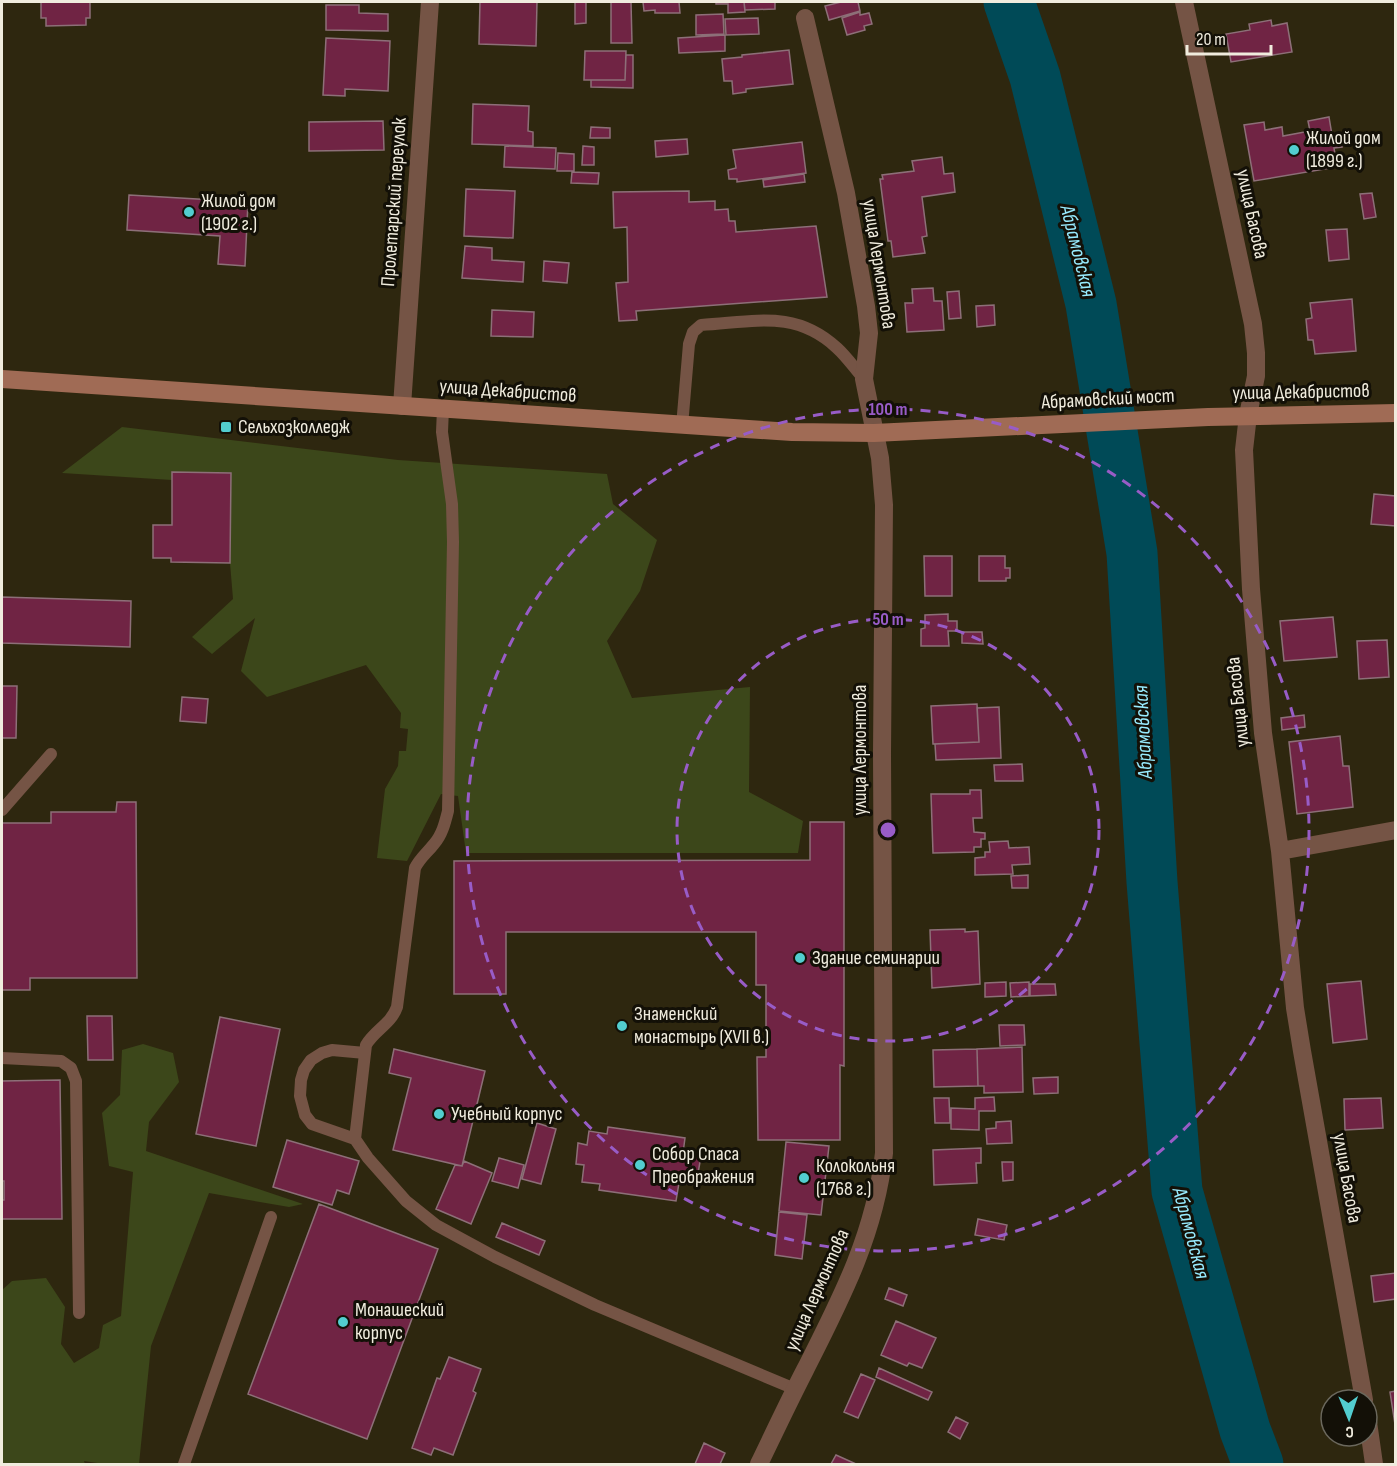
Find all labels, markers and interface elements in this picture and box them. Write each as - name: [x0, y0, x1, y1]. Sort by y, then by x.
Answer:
- scale bar: [1187, 18, 1271, 56]
- text: 20 m: [1196, 29, 1226, 50]
- street label: Пролетарский переулок: [376, 116, 412, 287]
- place label: Жилой дом (1899 г.): [1306, 126, 1381, 173]
- marker: Жилой дом (1899 г.): [1287, 143, 1301, 157]
- street label: улица Басова: [1231, 167, 1273, 261]
- place label: Жилой дом (1902 г.): [201, 189, 276, 236]
- street label: улица Лермонтова: [857, 198, 901, 330]
- water label: Абрамовская: [1054, 202, 1101, 299]
- marker: Жилой дом (1902 г.): [182, 205, 196, 219]
- street label: улица Декабристов: [439, 374, 577, 408]
- street label: улица Декабристов: [1232, 379, 1370, 405]
- street label: Абрамовский мост: [1040, 384, 1175, 415]
- text: 100 m: [869, 399, 908, 420]
- place label: Сельхозколледж: [238, 415, 350, 439]
- marker: Сельхозколледж: [219, 420, 233, 434]
- text: 50 m: [872, 609, 904, 630]
- street label: улица Басова: [1221, 656, 1255, 748]
- street label: улица Лермонтова: [848, 685, 872, 815]
- water label: Абрамовская: [1128, 685, 1158, 780]
- centre of rings: [878, 820, 898, 840]
- place label: Здание семинарии: [812, 946, 940, 970]
- marker: Здание семинарии: [793, 951, 807, 965]
- place label: Знаменский монастырь (XVII в.): [634, 1002, 769, 1049]
- marker: Знаменский монастырь (XVII в.): [615, 1019, 629, 1033]
- place label: Учебный корпус: [451, 1102, 563, 1126]
- marker: Учебный корпус: [432, 1107, 446, 1121]
- street label: улица Басова: [1327, 1131, 1367, 1225]
- place label: Собор Спаса Преображения: [652, 1142, 754, 1189]
- place label: Колокольня (1768 г.): [816, 1154, 895, 1201]
- marker: Собор Спаса Преображения: [633, 1158, 647, 1172]
- marker: Колокольня (1768 г.): [797, 1171, 811, 1185]
- water label: Абрамовская: [1167, 1184, 1215, 1281]
- street label: улица Лермонтова: [779, 1225, 855, 1355]
- place label: Монашеский корпус: [355, 1298, 444, 1345]
- marker: Монашеский корпус: [336, 1315, 350, 1329]
- north arrow: [1319, 1388, 1379, 1448]
- text: С: [1345, 1422, 1354, 1441]

